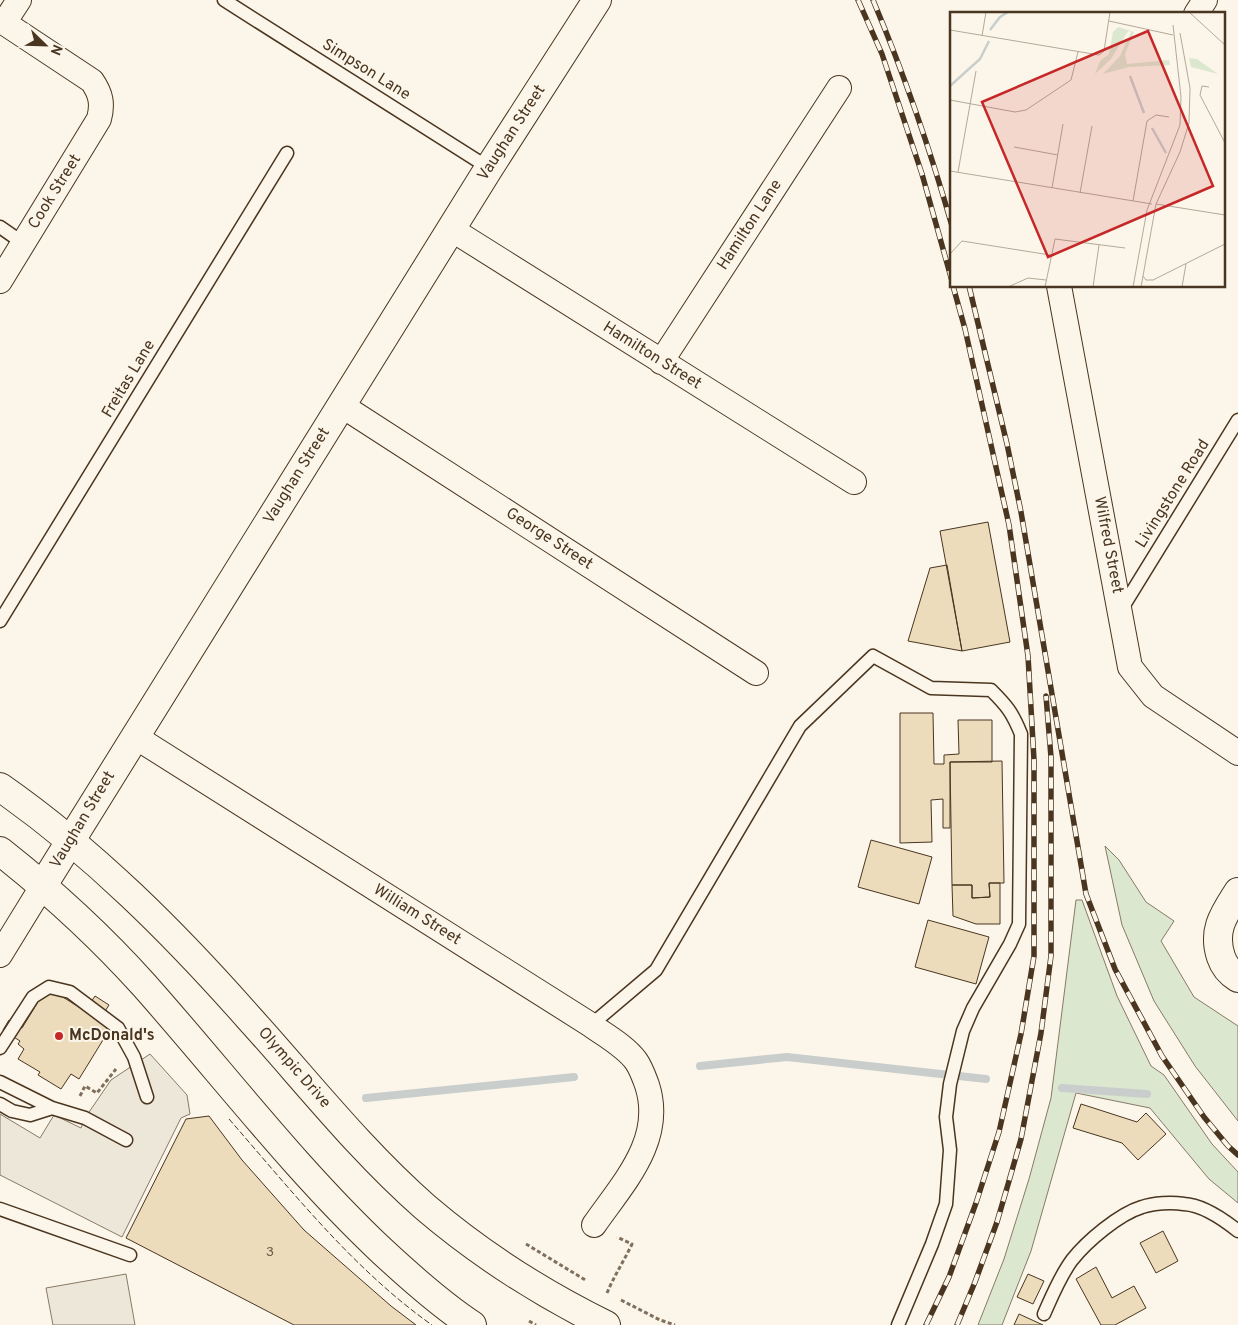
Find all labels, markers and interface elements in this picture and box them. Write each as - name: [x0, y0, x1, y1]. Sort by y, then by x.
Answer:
- inset map: [950, 12, 1226, 288]
- north arrow: [20, 20, 70, 70]
- street label: Simpson Lane: [318, 35, 414, 105]
- text: N: [46, 42, 65, 57]
- street label: Vaughan Street: [474, 81, 550, 185]
- street label: Cook Street: [24, 151, 86, 233]
- street label: Hamilton Lane: [713, 176, 787, 274]
- street label: Hamilton Street: [599, 318, 705, 394]
- street label: Freitas Lane: [98, 336, 160, 422]
- street label: Vaughan Street: [259, 424, 335, 528]
- street label: Livingstone Road: [1132, 436, 1214, 552]
- street label: Wilfred Street: [1089, 495, 1127, 595]
- street label: George Street: [502, 503, 596, 575]
- street label: Vaughan Street: [46, 768, 120, 872]
- street label: William Street: [369, 880, 465, 950]
- street label: Olympic Drive: [253, 1023, 335, 1113]
- place label: McDonald's: [69, 1026, 155, 1046]
- marker: McDonald's: [53, 1030, 65, 1042]
- house number: 3: [266, 1244, 274, 1261]

